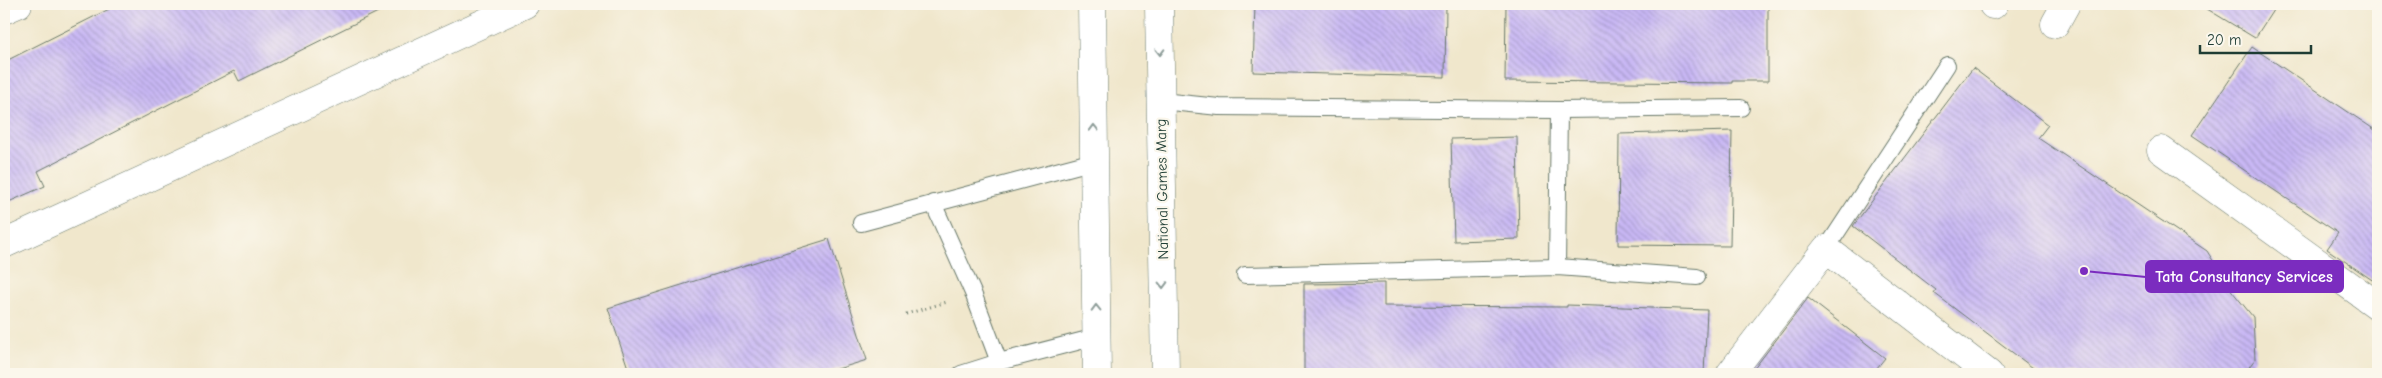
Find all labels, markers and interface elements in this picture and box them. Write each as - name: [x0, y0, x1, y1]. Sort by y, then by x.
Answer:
- scale bar: [2200, 22, 2311, 54]
- text: 20 m: [2207, 31, 2241, 49]
- one-way arrow: [1155, 49, 1165, 57]
- street label: National Games Marg: [1152, 118, 1172, 260]
- one-way arrow: [1089, 124, 1099, 132]
- callout: Tata Consultancy Services: [2146, 261, 2343, 292]
- text: Tata Consultancy Services: [2155, 268, 2333, 286]
- one-way arrow: [1158, 282, 1168, 289]
- one-way arrow: [1091, 304, 1101, 312]

